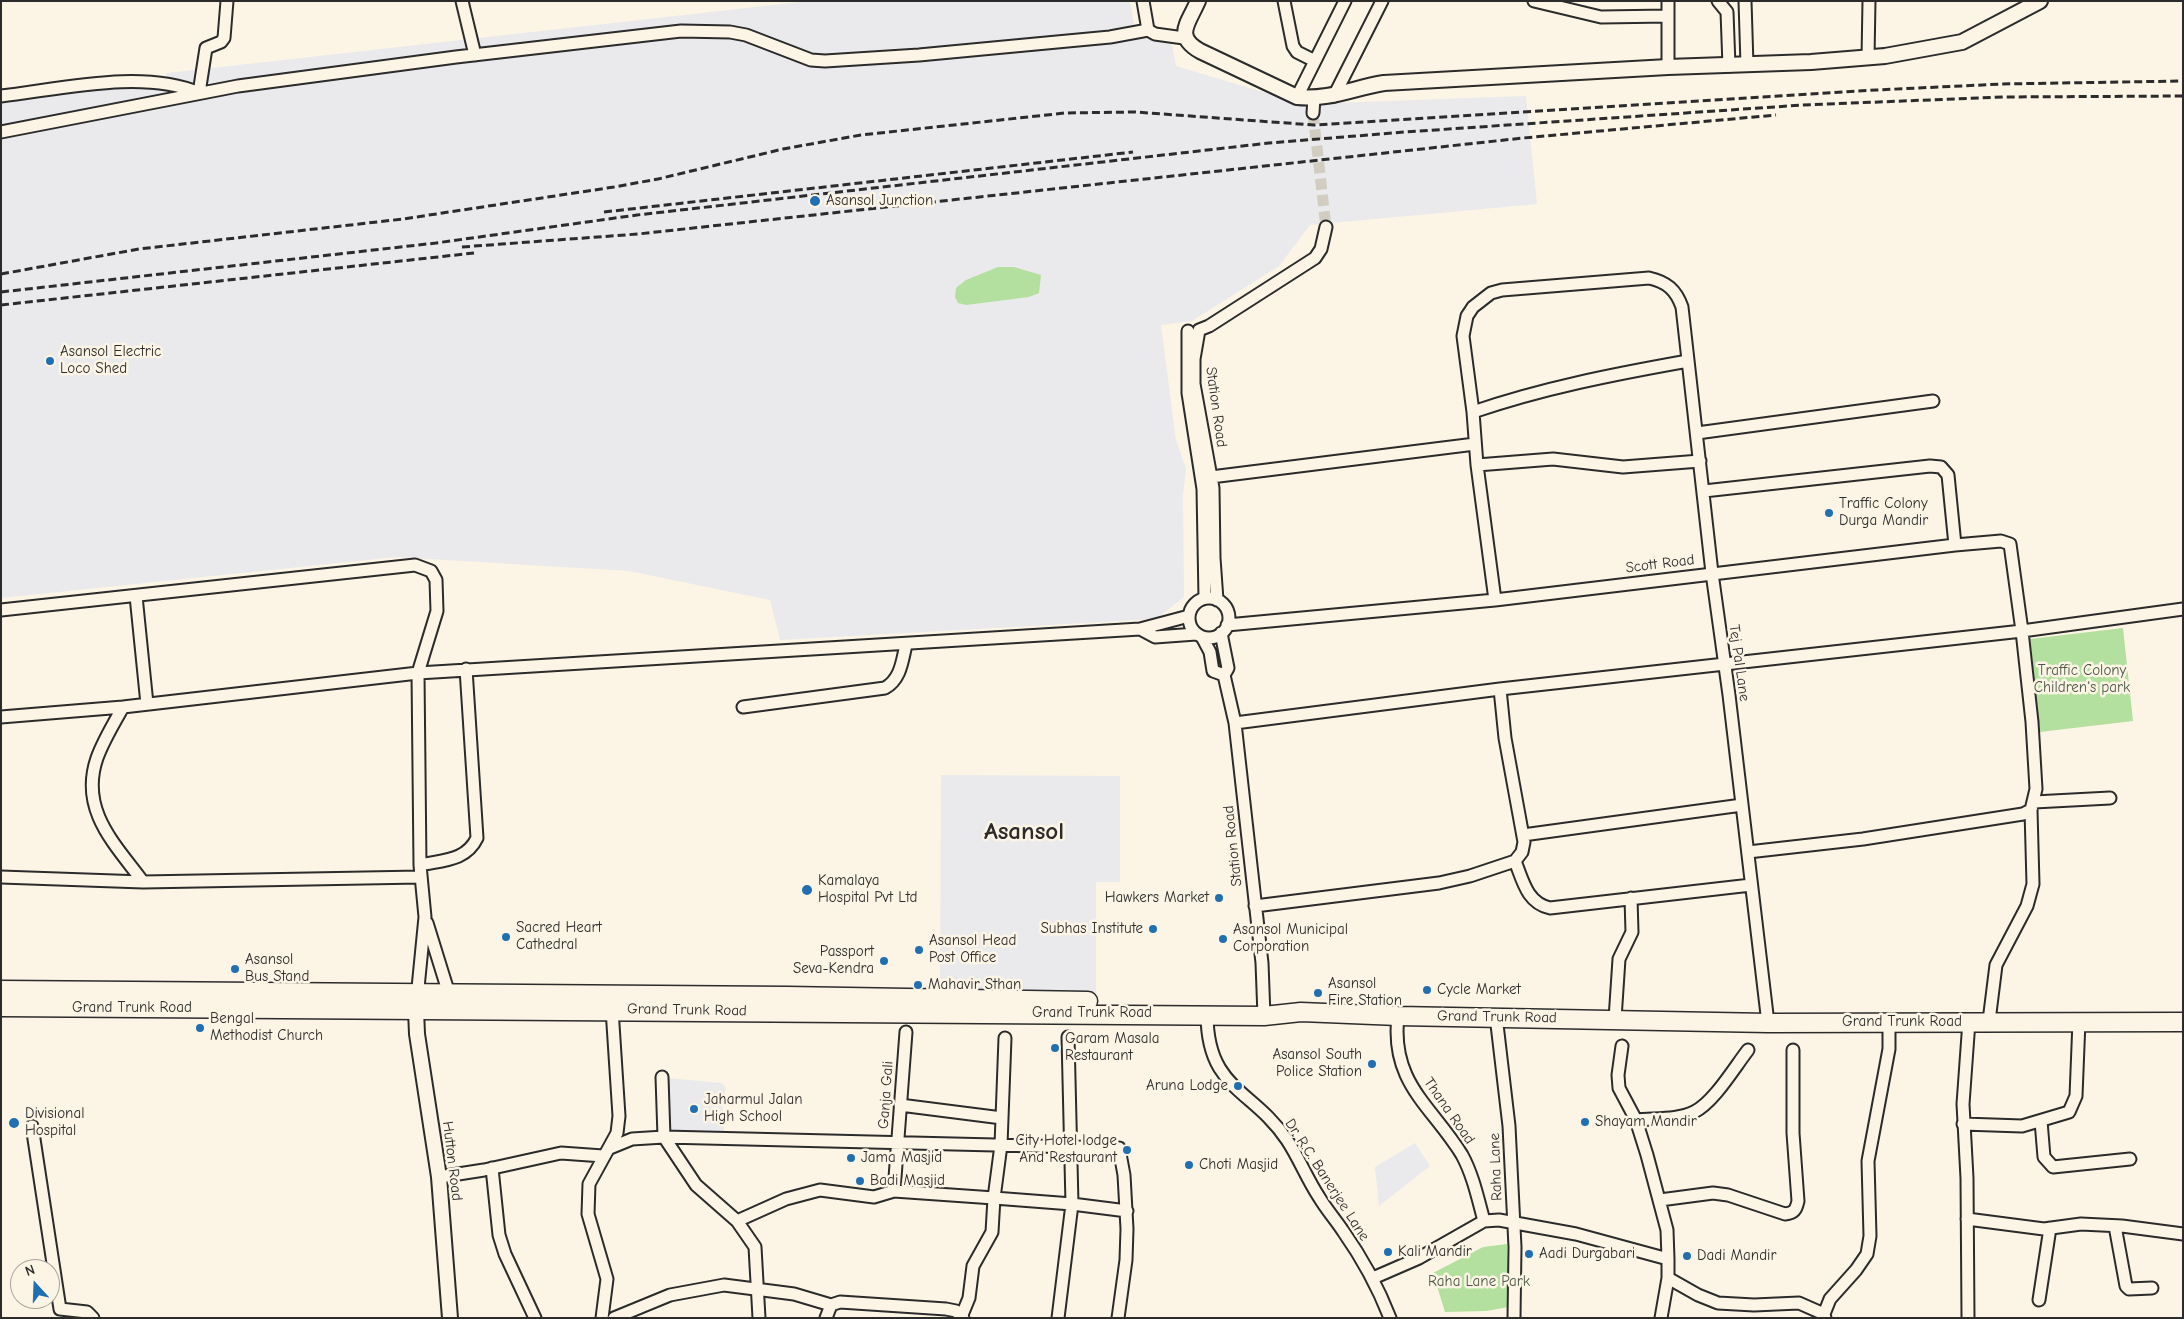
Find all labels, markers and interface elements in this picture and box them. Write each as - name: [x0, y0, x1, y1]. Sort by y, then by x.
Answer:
- place label: Asansol Junction: [826, 192, 933, 210]
- marker: Asansol Junction: [808, 194, 822, 208]
- place label: Asansol Electric Loco Shed: [60, 343, 161, 378]
- marker: Asansol Electric Loco Shed: [44, 355, 56, 367]
- street label: Station Road: [1201, 366, 1231, 448]
- place label: Traffic Colony Durga Mandir: [1839, 495, 1928, 530]
- marker: Traffic Colony Durga Mandir: [1823, 507, 1835, 519]
- street label: Scott Road: [1625, 551, 1695, 577]
- street label: Tej Pal Lane: [1725, 623, 1753, 703]
- park label: Traffic Colony Children's park: [2034, 662, 2130, 697]
- street label: Station Road: [1220, 805, 1246, 887]
- district label: Asansol: [984, 817, 1064, 847]
- place label: Kamalaya Hospital Pvt Ltd: [818, 872, 917, 907]
- marker: Kamalaya Hospital Pvt Ltd: [800, 883, 814, 897]
- place label: Hawkers Market: [1105, 889, 1209, 907]
- marker: Hawkers Market: [1213, 892, 1225, 904]
- place label: Sacred Heart Cathedral: [516, 919, 602, 954]
- place label: Subhas Institute: [1041, 920, 1143, 938]
- place label: Asansol Municipal Corporation: [1233, 921, 1348, 956]
- marker: Subhas Institute: [1147, 923, 1159, 935]
- marker: Sacred Heart Cathedral: [500, 931, 512, 943]
- place label: Asansol Head Post Office: [929, 932, 1016, 967]
- marker: Asansol Municipal Corporation: [1217, 933, 1229, 945]
- place label: Passport Seva-Kendra: [793, 943, 874, 978]
- marker: Asansol Head Post Office: [913, 944, 925, 956]
- place label: Asansol Bus Stand: [245, 951, 309, 986]
- marker: Passport Seva-Kendra: [878, 955, 890, 967]
- marker: Asansol Bus Stand: [229, 963, 241, 975]
- place label: Asansol Fire Station: [1328, 975, 1402, 1010]
- place label: Mahavir Sthan: [928, 976, 1021, 994]
- marker: Mahavir Sthan: [912, 979, 924, 991]
- place label: Cycle Market: [1437, 981, 1521, 999]
- marker: Cycle Market: [1421, 984, 1433, 996]
- marker: Asansol Fire Station: [1312, 987, 1324, 999]
- street label: Grand Trunk Road: [72, 999, 192, 1017]
- street label: Grand Trunk Road: [627, 1000, 747, 1020]
- street label: Grand Trunk Road: [1032, 1004, 1152, 1022]
- street label: Grand Trunk Road: [1437, 1007, 1557, 1027]
- place label: Bengal Methodist Church: [210, 1010, 323, 1045]
- street label: Grand Trunk Road: [1842, 1013, 1962, 1031]
- marker: Bengal Methodist Church: [194, 1022, 206, 1034]
- place label: Garam Masala Restaurant: [1065, 1030, 1160, 1065]
- marker: Garam Masala Restaurant: [1049, 1042, 1061, 1054]
- place label: Asansol South Police Station: [1272, 1046, 1362, 1081]
- marker: Asansol South Police Station: [1366, 1058, 1378, 1070]
- street label: Ganja Gali: [875, 1060, 897, 1130]
- street label: Thana Road: [1420, 1074, 1478, 1148]
- place label: Aruna Lodge: [1146, 1077, 1228, 1095]
- marker: Aruna Lodge: [1232, 1080, 1244, 1092]
- place label: Jaharmul Jalan High School: [704, 1091, 803, 1126]
- marker: Jaharmul Jalan High School: [688, 1103, 700, 1115]
- place label: Divisional Hospital: [25, 1105, 84, 1140]
- place label: Shayam Mandir: [1595, 1113, 1697, 1131]
- marker: Divisional Hospital: [7, 1116, 21, 1130]
- street label: Dr. R.C. Banerjee Lane: [1281, 1116, 1373, 1244]
- marker: Shayam Mandir: [1579, 1116, 1591, 1128]
- street label: Hutton Road: [438, 1120, 466, 1202]
- place label: City Hotel lodge And Restaurant: [1015, 1132, 1117, 1167]
- street label: Raha Lane: [1486, 1133, 1506, 1201]
- marker: City Hotel lodge And Restaurant: [1121, 1144, 1133, 1156]
- place label: Jama Masjid: [861, 1149, 942, 1167]
- marker: Jama Masjid: [845, 1152, 857, 1164]
- place label: Choti Masjid: [1199, 1156, 1278, 1174]
- marker: Choti Masjid: [1183, 1159, 1195, 1171]
- place label: Badi Masjid: [870, 1172, 945, 1190]
- marker: Badi Masjid: [854, 1175, 866, 1187]
- place label: Kali Mandir: [1398, 1243, 1472, 1261]
- place label: Aadi Durgabari: [1539, 1245, 1635, 1263]
- marker: Kali Mandir: [1382, 1246, 1394, 1258]
- place label: Dadi Mandir: [1697, 1247, 1776, 1265]
- marker: Aadi Durgabari: [1523, 1248, 1535, 1260]
- marker: Dadi Mandir: [1681, 1250, 1693, 1262]
- north arrow: [10, 1259, 60, 1309]
- text: N: [23, 1261, 37, 1280]
- park label: Raha Lane Park: [1428, 1273, 1530, 1291]

